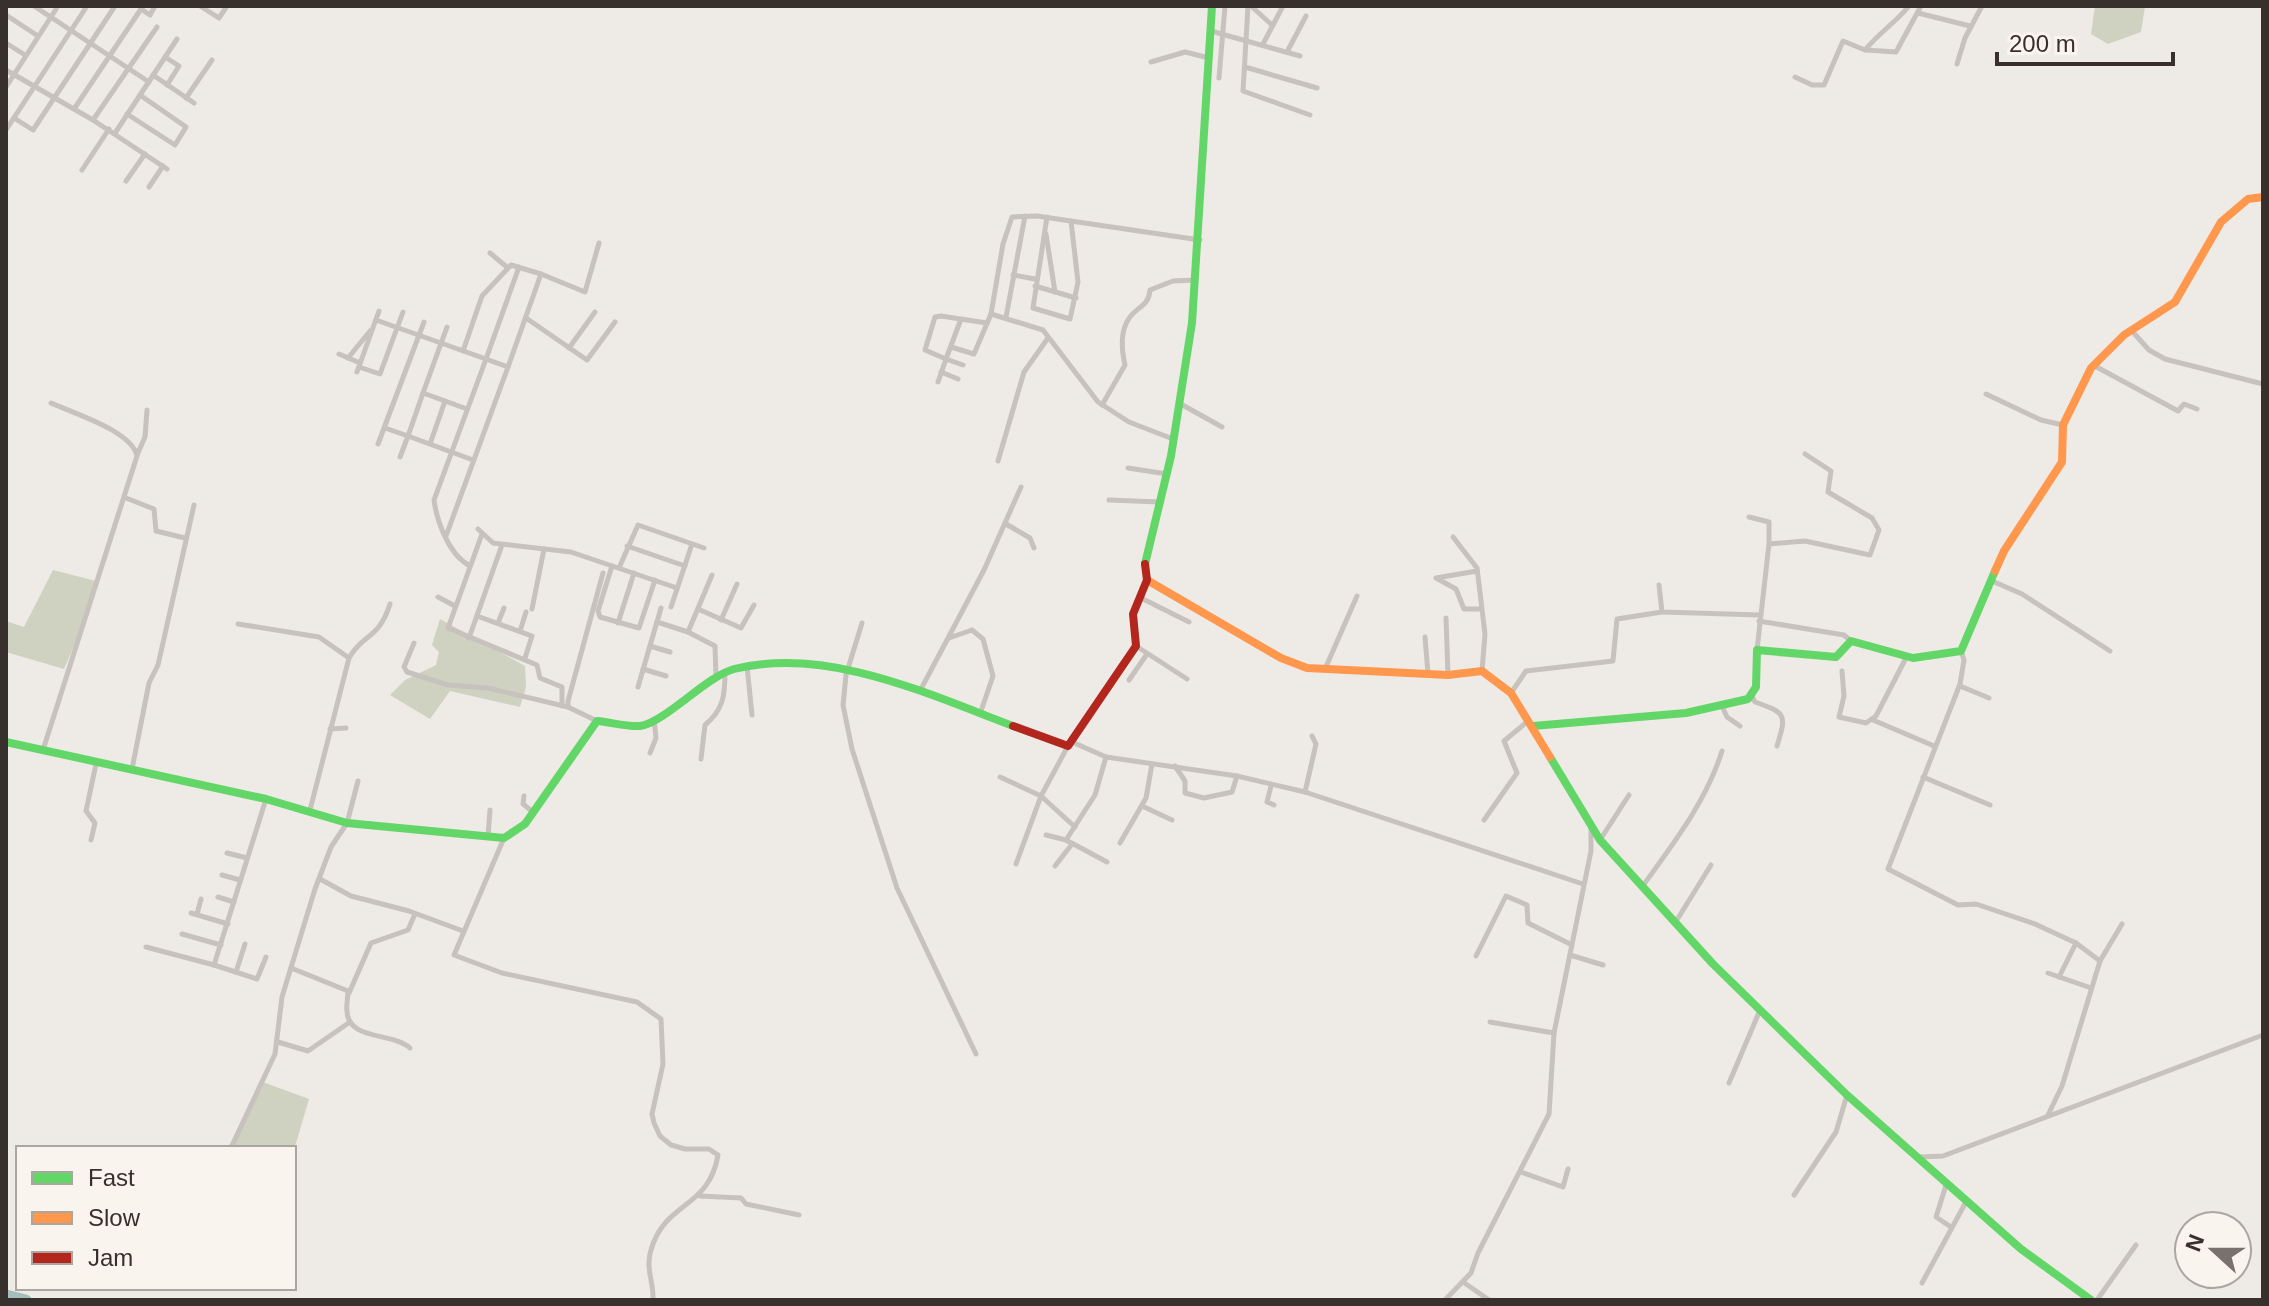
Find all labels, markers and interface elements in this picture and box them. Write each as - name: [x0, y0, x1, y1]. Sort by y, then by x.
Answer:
- scale bar: [1997, 16, 2173, 66]
- text: 200 m: [2009, 30, 2076, 57]
- legend: [16, 1146, 296, 1290]
- text: Fast: [88, 1164, 135, 1191]
- text: Slow: [88, 1204, 141, 1231]
- north arrow: [2173, 1210, 2253, 1290]
- text: N: [2180, 1231, 2209, 1255]
- text: Jam: [88, 1244, 133, 1271]

